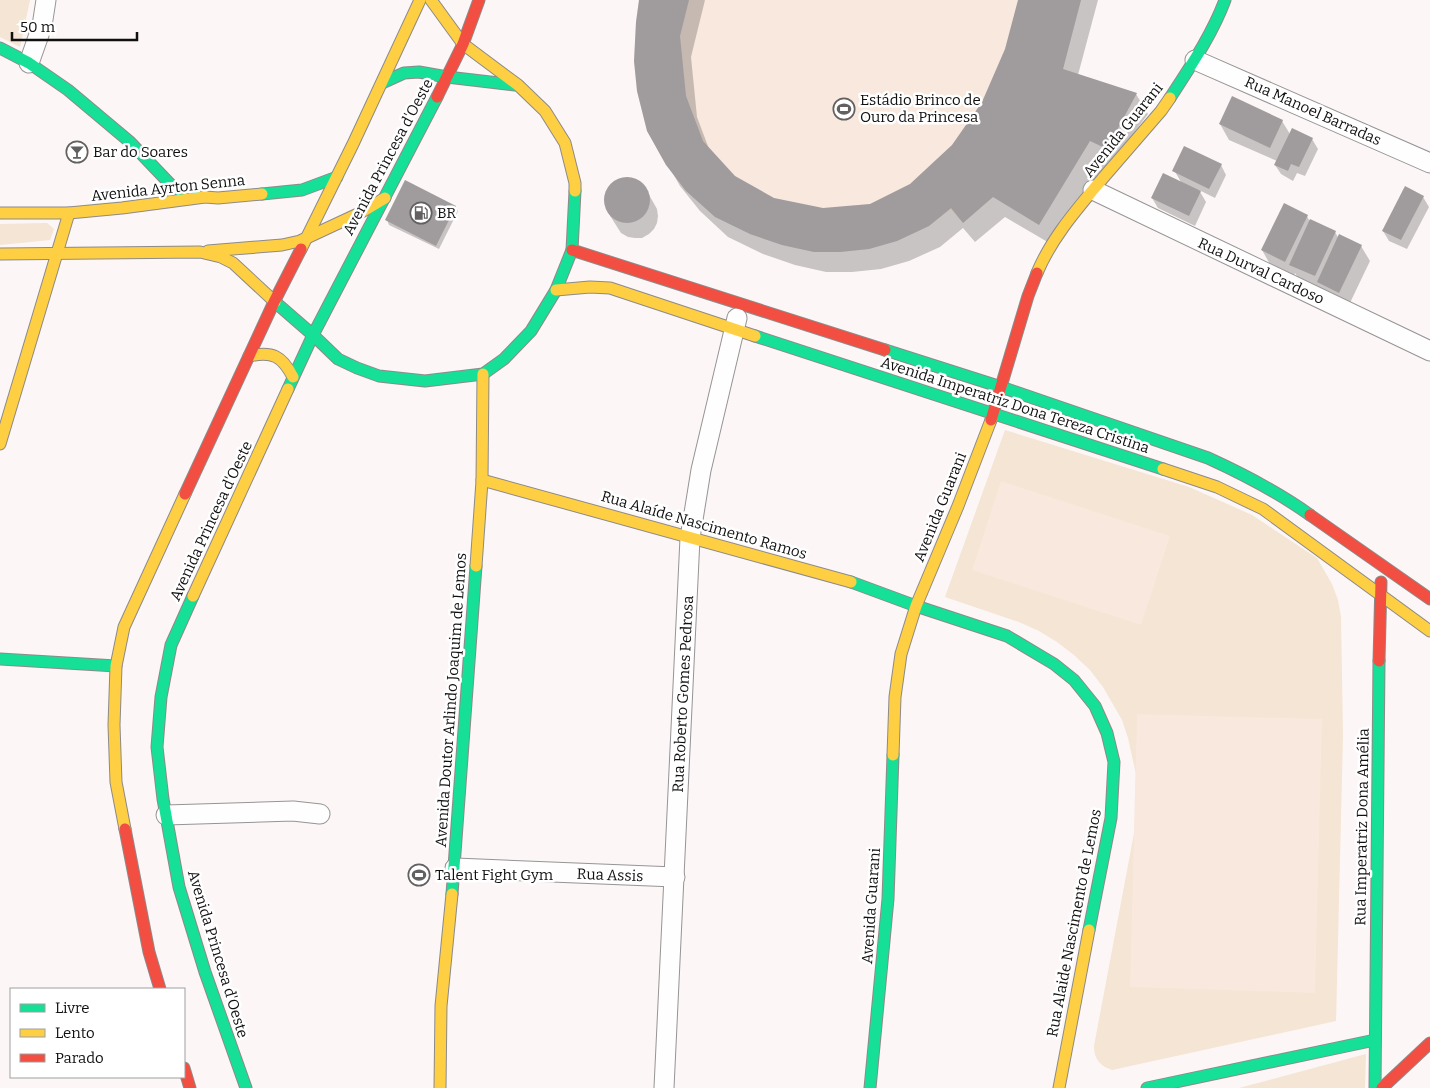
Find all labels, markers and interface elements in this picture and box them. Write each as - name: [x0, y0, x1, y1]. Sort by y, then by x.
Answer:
- scale bar: [12, 10, 138, 42]
- text: 50 m: [20, 18, 56, 36]
- street label: Rua Manoel Barradas: [1242, 73, 1384, 149]
- street label: Avenida Princesa d'Oeste: [339, 76, 437, 238]
- street label: Avenida Guarani: [1079, 79, 1167, 181]
- place label: Estádio Brinco de Ouro da Princesa: [860, 91, 981, 126]
- sports icon: Estádio Brinco de Ouro da Princesa: [832, 97, 856, 121]
- bar icon: Bar do Soares: [65, 140, 89, 164]
- place label: Bar do Soares: [93, 143, 188, 161]
- street label: Avenida Ayrton Senna: [90, 171, 246, 205]
- fuel station icon: BR: [409, 201, 433, 225]
- place label: BR: [437, 204, 456, 222]
- street label: Rua Durval Cardoso: [1195, 234, 1327, 308]
- street label: Avenida Imperatriz Dona Tereza Cristina: [878, 353, 1152, 457]
- street label: Avenida Princesa d'Oeste: [166, 438, 256, 604]
- street label: Avenida Guarani: [910, 449, 970, 564]
- street label: Rua Alaíde Nascimento Ramos: [599, 487, 809, 563]
- street label: Avenida Doutor Arlindo Joaquim de Lemos: [432, 552, 470, 848]
- street label: Rua Roberto Gomes Pedrosa: [669, 595, 697, 793]
- street label: Rua Imperatriz Dona Amélia: [1351, 728, 1373, 926]
- street label: Rua Alaide Nascimento de Lemos: [1043, 808, 1105, 1038]
- street label: Avenida Guarani: [858, 847, 884, 965]
- sports icon: Talent Fight Gym: [407, 863, 431, 887]
- street label: Rua Assis: [576, 865, 644, 885]
- place label: Talent Fight Gym: [435, 866, 554, 884]
- street label: Avenida Princesa d'Oeste: [184, 868, 252, 1040]
- legend: [10, 988, 185, 1078]
- text: Livre: [55, 999, 90, 1017]
- text: Lento: [55, 1024, 95, 1042]
- text: Parado: [55, 1049, 104, 1067]

